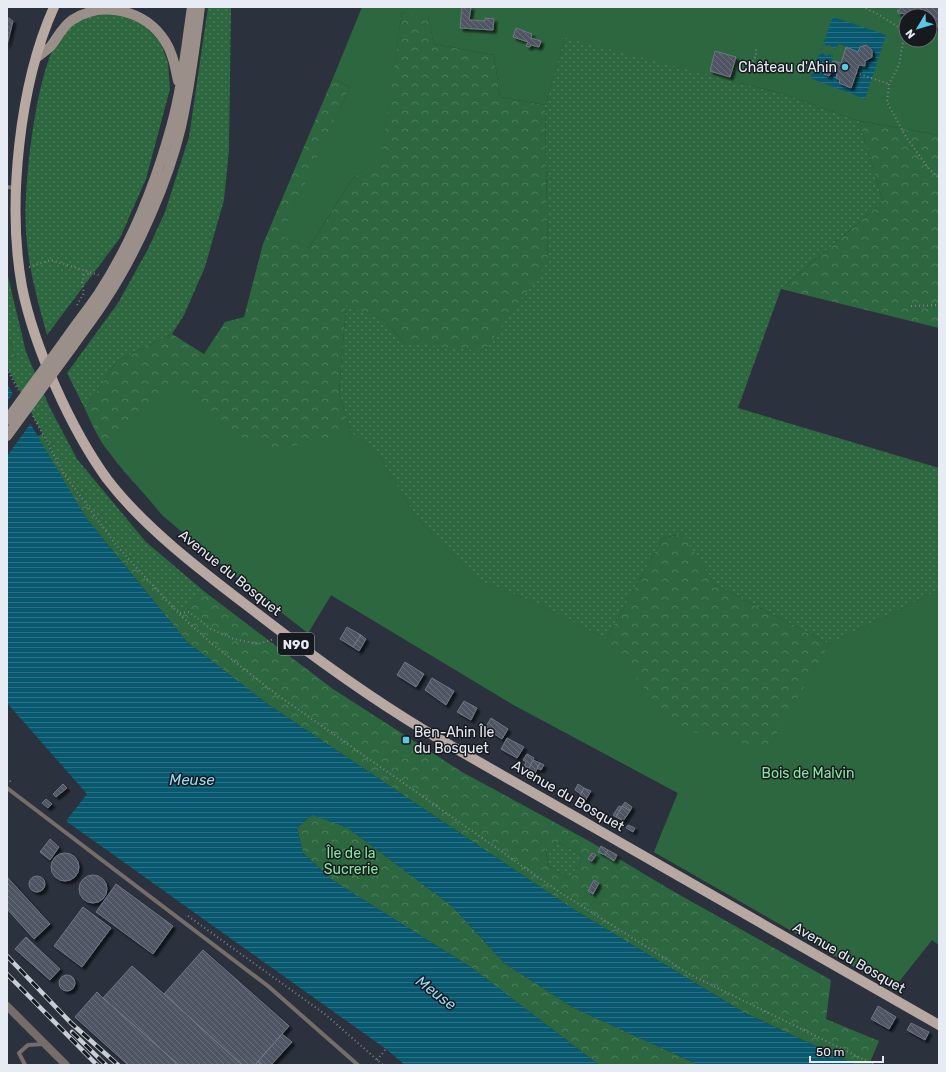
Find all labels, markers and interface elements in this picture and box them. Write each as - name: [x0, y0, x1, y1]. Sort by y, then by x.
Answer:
- north arrow: [898, 8, 938, 48]
- text: N: [903, 27, 918, 41]
- place label: Château d'Ahin: [738, 59, 837, 76]
- marker: Château d'Ahin: [840, 62, 850, 72]
- street label: Avenue du Bosquet: [175, 526, 285, 620]
- road number: N90: [278, 633, 314, 655]
- place label: Ben-Ahin Île du Bosquet: [414, 723, 495, 757]
- marker: Ben-Ahin Île du Bosquet: [401, 735, 411, 745]
- street label: Avenue du Bosquet: [509, 757, 628, 835]
- park label: Bois de Malvin: [762, 765, 854, 782]
- water label: Meuse: [169, 771, 215, 789]
- park label: Île de la Sucrerie: [324, 844, 378, 878]
- street label: Avenue du Bosquet: [790, 919, 909, 997]
- water label: Meuse: [412, 972, 460, 1014]
- scale bar: [810, 1038, 883, 1064]
- text: 50 m: [816, 1045, 844, 1059]

